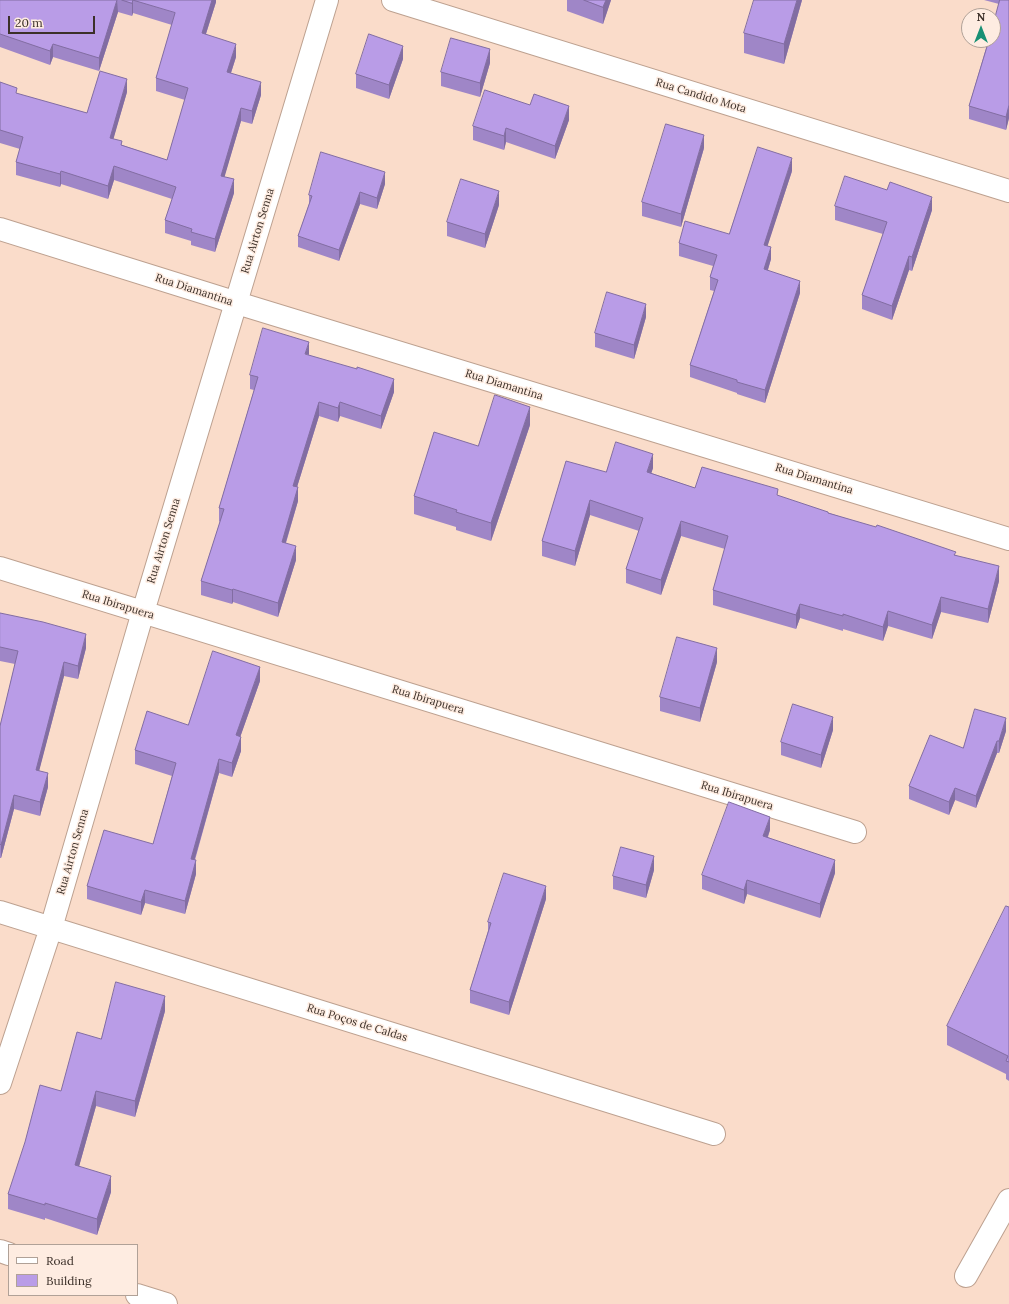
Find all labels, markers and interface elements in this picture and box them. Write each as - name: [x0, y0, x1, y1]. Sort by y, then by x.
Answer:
- scale bar: [10, 8, 97, 34]
- north arrow: [961, 8, 1001, 48]
- text: N: [977, 10, 985, 24]
- text: 20 m: [15, 15, 43, 30]
- street label: Rua Candido Mota: [654, 76, 748, 116]
- street label: Rua Airton Senna: [239, 187, 277, 275]
- street label: Rua Diamantina: [154, 271, 234, 309]
- street label: Rua Diamantina: [463, 367, 545, 403]
- street label: Rua Diamantina: [773, 461, 855, 497]
- street label: Rua Airton Senna: [145, 497, 183, 585]
- street label: Rua Ibirapuera: [80, 588, 156, 622]
- street label: Rua Ibirapuera: [390, 683, 466, 717]
- street label: Rua Ibirapuera: [699, 779, 775, 813]
- street label: Rua Airton Senna: [54, 808, 92, 896]
- street label: Rua Poços de Caldas: [305, 1001, 409, 1045]
- legend: [8, 1244, 138, 1296]
- text: Road: [46, 1253, 74, 1268]
- text: Building: [46, 1273, 92, 1288]

